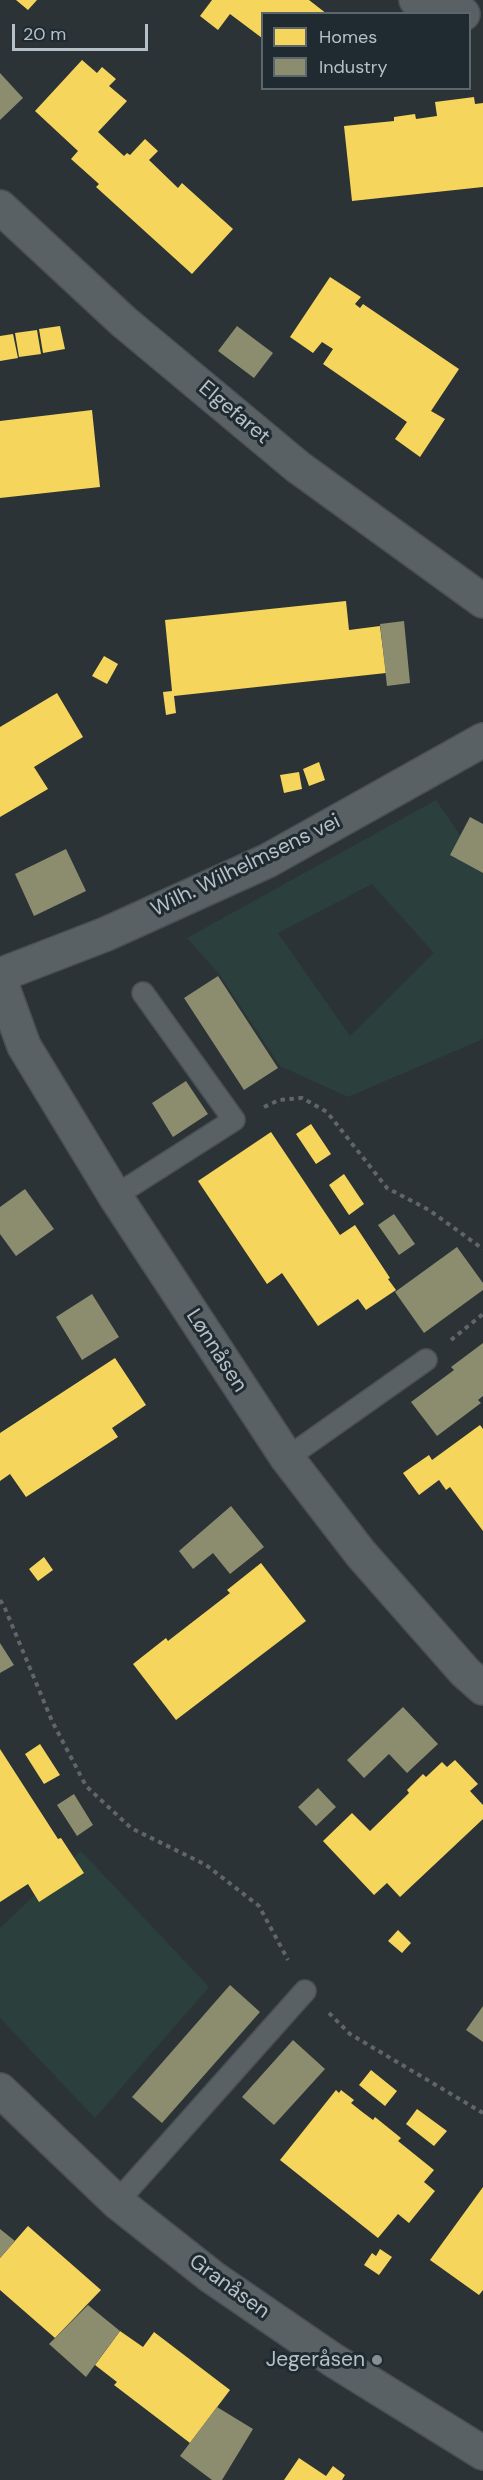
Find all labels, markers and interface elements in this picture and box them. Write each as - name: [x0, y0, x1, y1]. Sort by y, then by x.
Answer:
- scale bar: [15, 12, 152, 50]
- legend: [261, 12, 471, 90]
- text: 20 m: [23, 22, 66, 46]
- text: Homes: [319, 25, 377, 49]
- text: Industry: [319, 55, 388, 79]
- street label: Elgefaret: [193, 376, 275, 450]
- street label: Wilh. Wilhelmsens vei: [147, 809, 345, 923]
- street label: Lønnåsen: [180, 1305, 252, 1397]
- street label: Granåsen: [184, 2249, 274, 2325]
- place label: Jegeråsen: [266, 2347, 365, 2373]
- marker: Jegeråsen: [370, 2353, 384, 2367]

